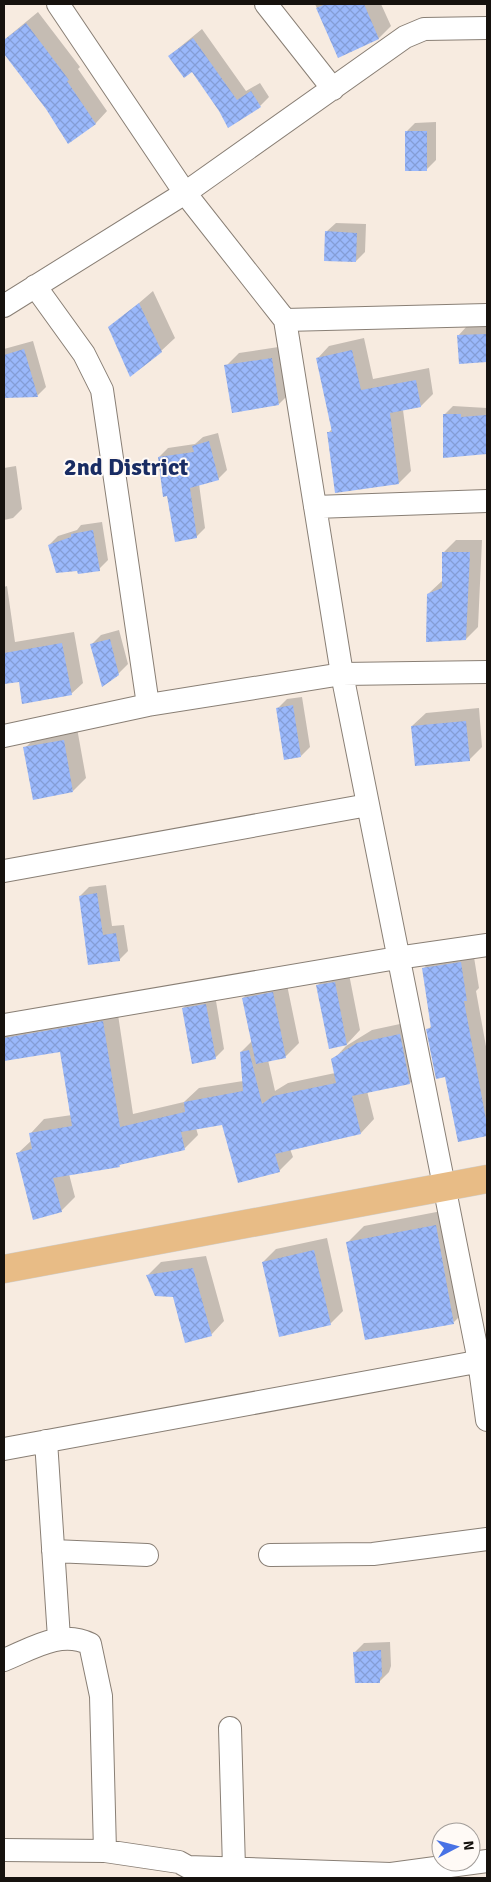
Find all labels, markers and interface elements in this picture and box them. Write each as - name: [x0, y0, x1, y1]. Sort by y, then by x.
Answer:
- district label: 2nd District: [64, 452, 188, 482]
- north arrow: [431, 1822, 481, 1872]
- text: N: [459, 1840, 477, 1851]

